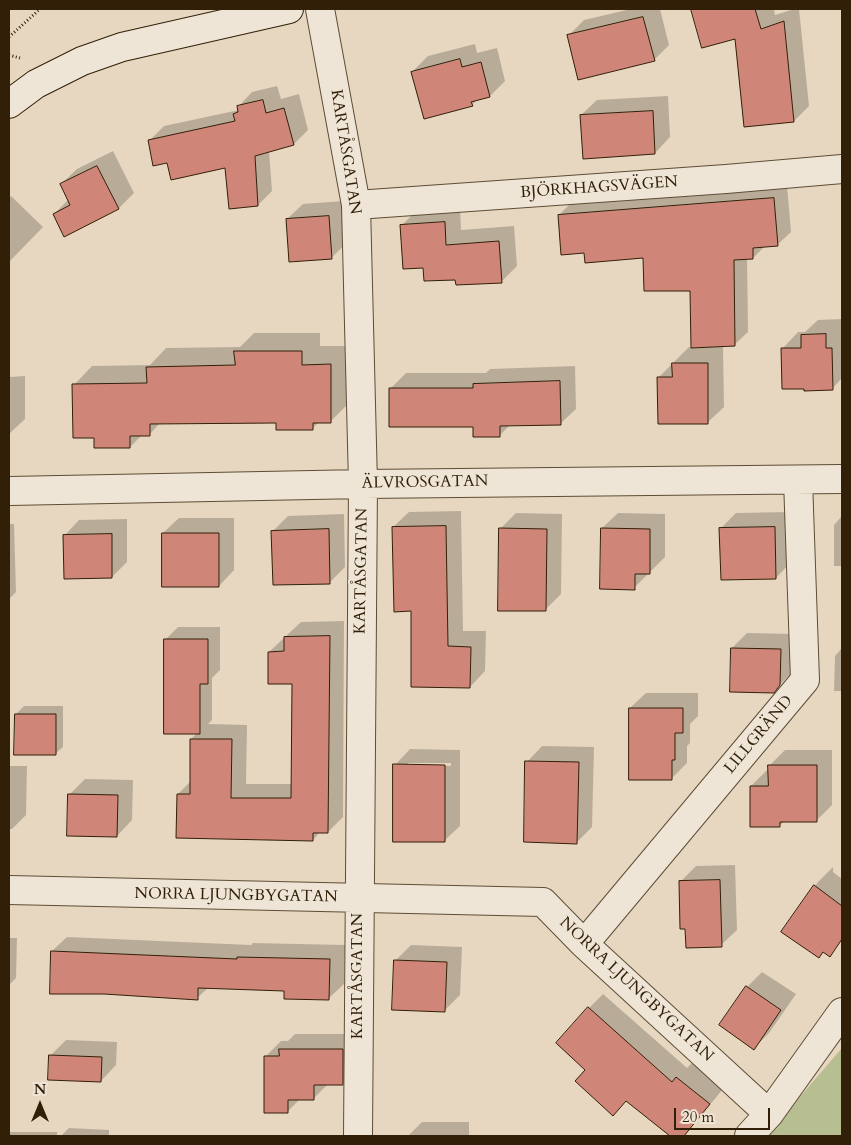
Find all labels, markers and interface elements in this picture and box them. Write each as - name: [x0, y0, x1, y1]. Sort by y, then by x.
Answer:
- street label: KARTÅSGATAN: [326, 88, 364, 216]
- street label: BJÖRKHAGSVÄGEN: [520, 173, 678, 203]
- street label: ÄLVROSGATAN: [362, 472, 488, 494]
- street label: KARTÅSGATAN: [351, 508, 373, 634]
- street label: LILLGRÄND: [721, 692, 797, 778]
- street label: NORRA LJUNGBYGATAN: [134, 885, 338, 907]
- street label: KARTÅSGATAN: [348, 913, 368, 1039]
- street label: NORRA LJUNGBYGATAN: [555, 914, 717, 1066]
- north arrow: [15, 1080, 65, 1130]
- text: N: [34, 1080, 46, 1099]
- scale bar: [676, 1098, 772, 1130]
- text: 20 m: [682, 1107, 714, 1127]

